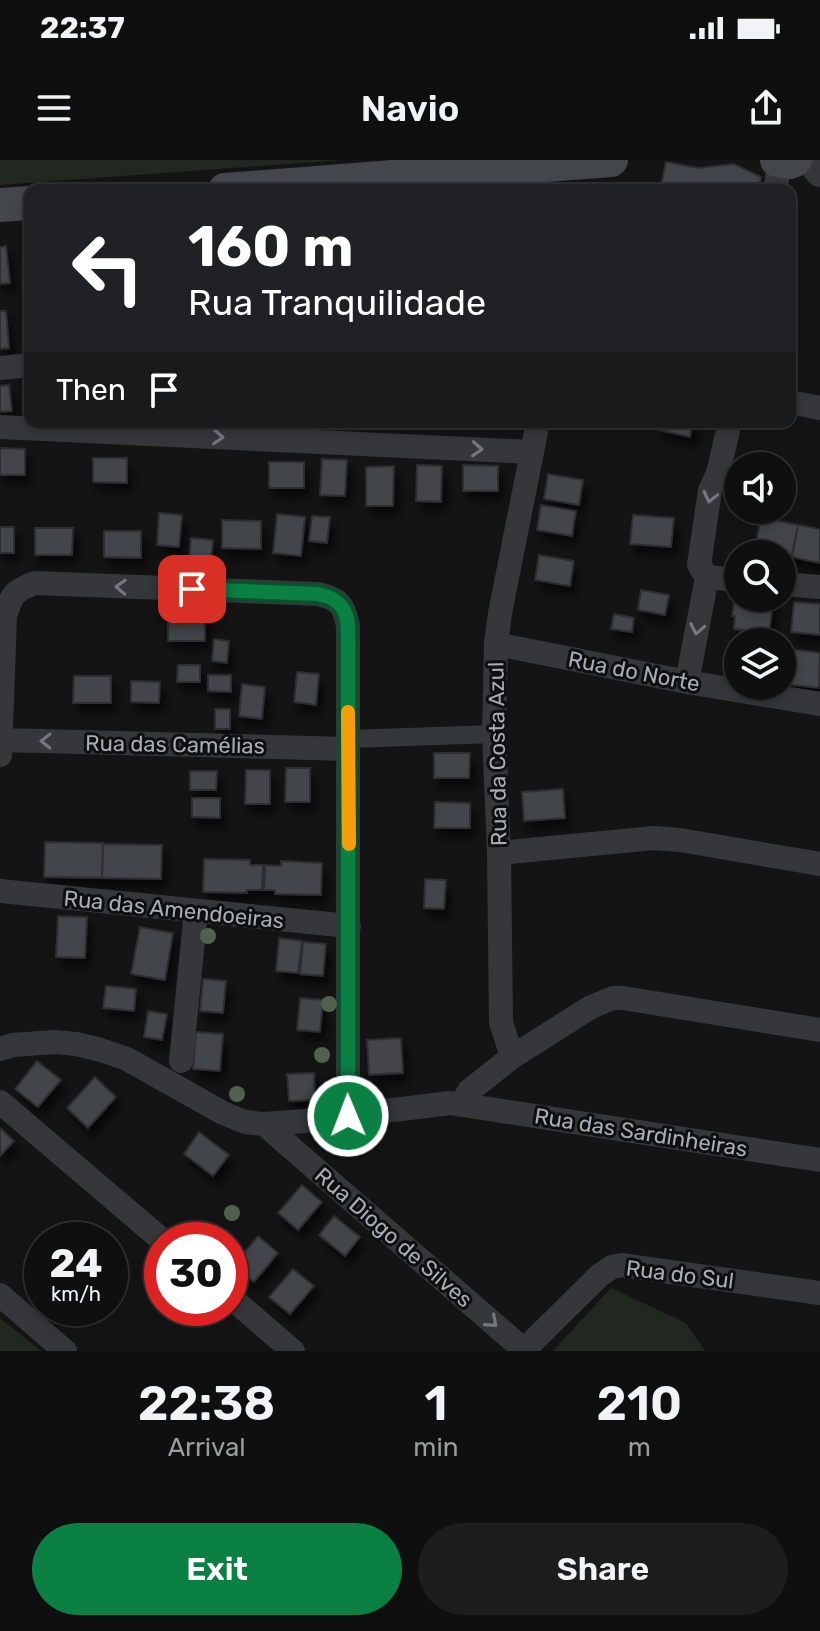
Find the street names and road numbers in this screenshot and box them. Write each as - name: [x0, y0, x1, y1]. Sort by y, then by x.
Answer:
- street label: Rua do Norte: [566, 646, 702, 697]
- street label: Rua da Costa Azul: [482, 662, 513, 846]
- street label: Rua das Camélias: [85, 729, 265, 760]
- street label: Rua das Amendoeiras: [62, 885, 285, 934]
- street label: Rua das Sardinheiras: [532, 1102, 749, 1163]
- street label: Rua Diogo de Silves: [309, 1162, 478, 1313]
- street label: Rua do Sul: [624, 1254, 735, 1295]

